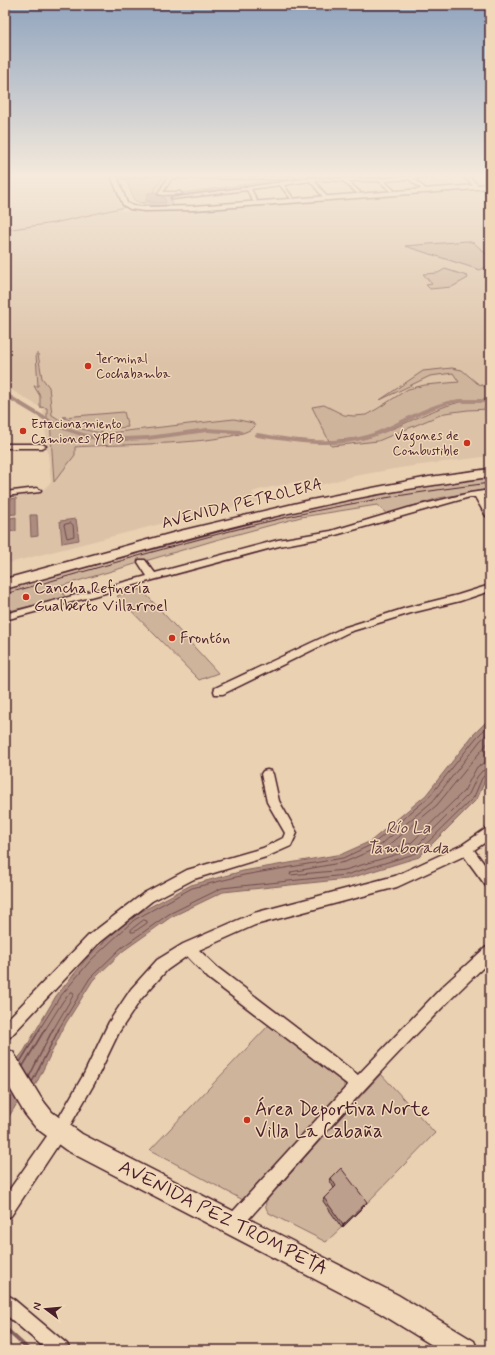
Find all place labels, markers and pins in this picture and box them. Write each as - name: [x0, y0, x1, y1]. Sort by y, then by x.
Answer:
- place label: Terminal Cochabamba: [96, 351, 170, 383]
- marker: Terminal Cochabamba: [83, 361, 93, 371]
- place label: Estacionamiento Camiones YPFB: [31, 416, 124, 448]
- marker: Estacionamiento Camiones YPFB: [18, 426, 28, 436]
- place label: Vagones de Combustible: [393, 428, 459, 460]
- marker: Vagones de Combustible: [462, 438, 472, 448]
- place label: Cancha Refinería Gualberto Villarroel: [34, 578, 168, 617]
- marker: Cancha Refinería Gualberto Villarroel: [21, 592, 31, 602]
- place label: Frontón: [180, 628, 230, 649]
- marker: Frontón: [167, 633, 177, 643]
- place label: Área Deportiva Norte Villa La Cabaña: [255, 1096, 430, 1144]
- marker: Área Deportiva Norte Villa La Cabaña: [242, 1115, 252, 1125]

